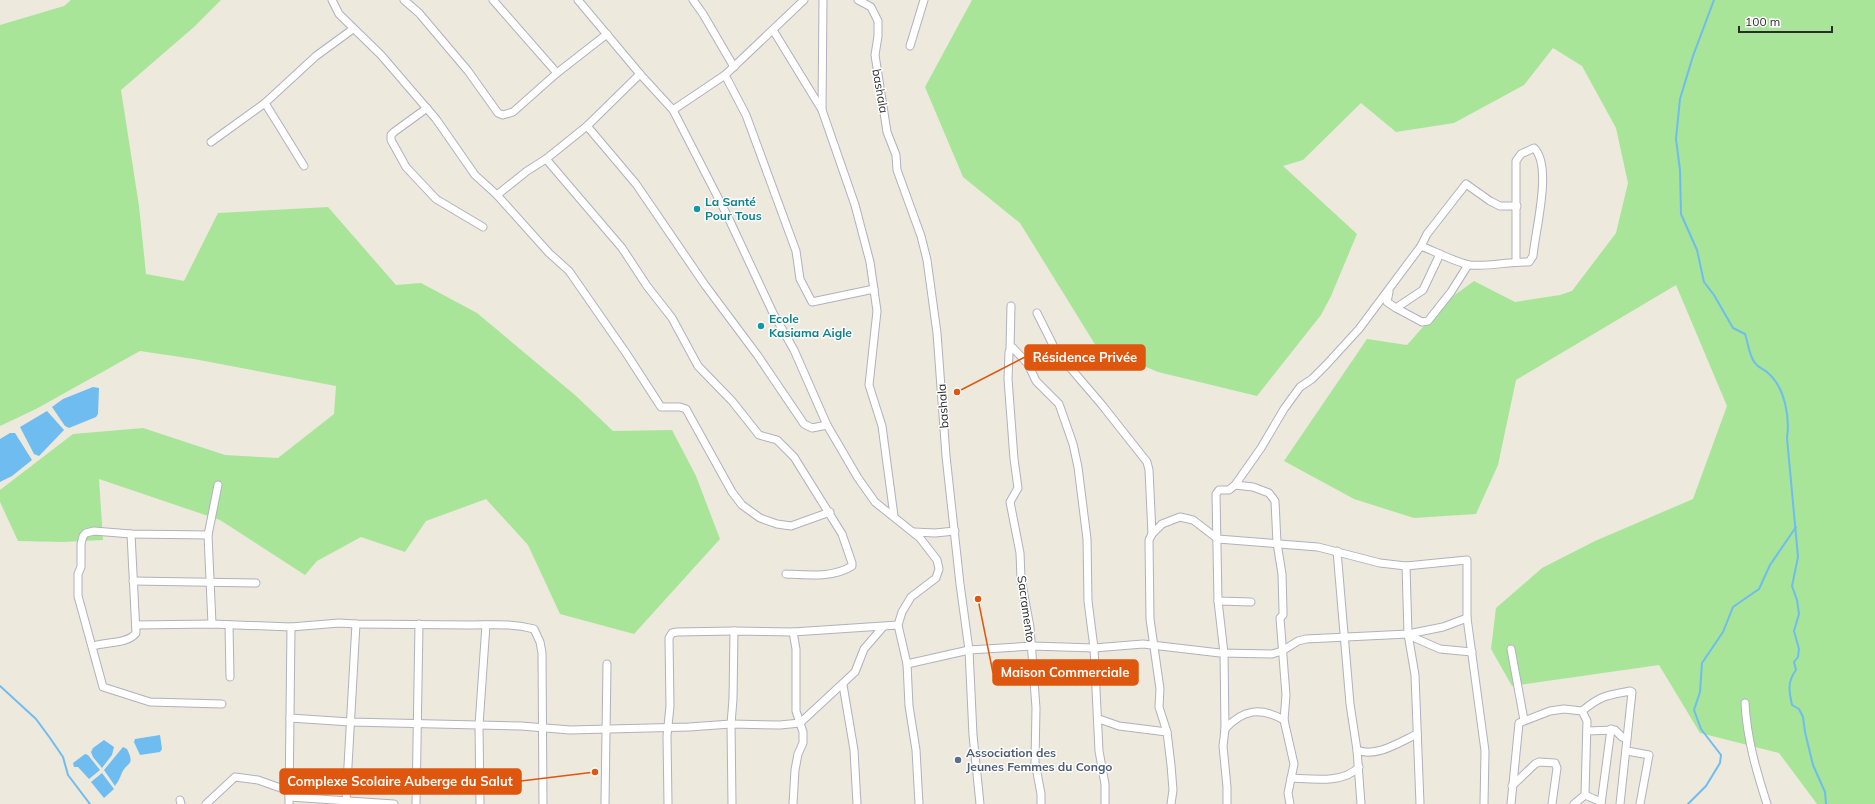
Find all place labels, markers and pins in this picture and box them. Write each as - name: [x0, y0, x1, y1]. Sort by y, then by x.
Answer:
- place label: La Santé Pour Tous: [705, 194, 762, 223]
- marker: La Santé Pour Tous: [692, 204, 702, 214]
- place label: Ecole Kasiama Aigle: [769, 311, 852, 340]
- marker: Ecole Kasiama Aigle: [756, 321, 766, 331]
- callout: Résidence Privée: [1025, 345, 1145, 370]
- callout: Maison Commerciale: [993, 660, 1138, 685]
- place label: Association des Jeunes Femmes du Congo: [966, 745, 1112, 774]
- marker: Association des Jeunes Femmes du Congo: [953, 755, 963, 765]
- callout: Complexe Scolaire Auberge du Salut: [280, 769, 521, 794]

